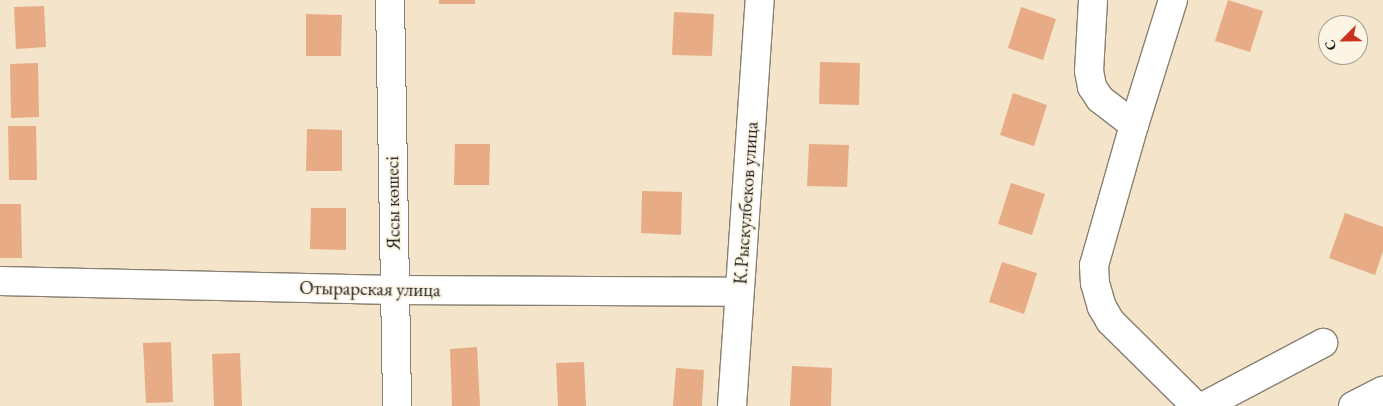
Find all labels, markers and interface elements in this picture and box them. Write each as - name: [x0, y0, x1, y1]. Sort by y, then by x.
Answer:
- north arrow: [1318, 15, 1368, 65]
- text: С: [1320, 37, 1340, 54]
- street label: К.Рыскулбеков улица: [729, 121, 763, 285]
- street label: Яссы көшесі: [381, 156, 405, 250]
- street label: Отырарская улица: [299, 276, 441, 302]

